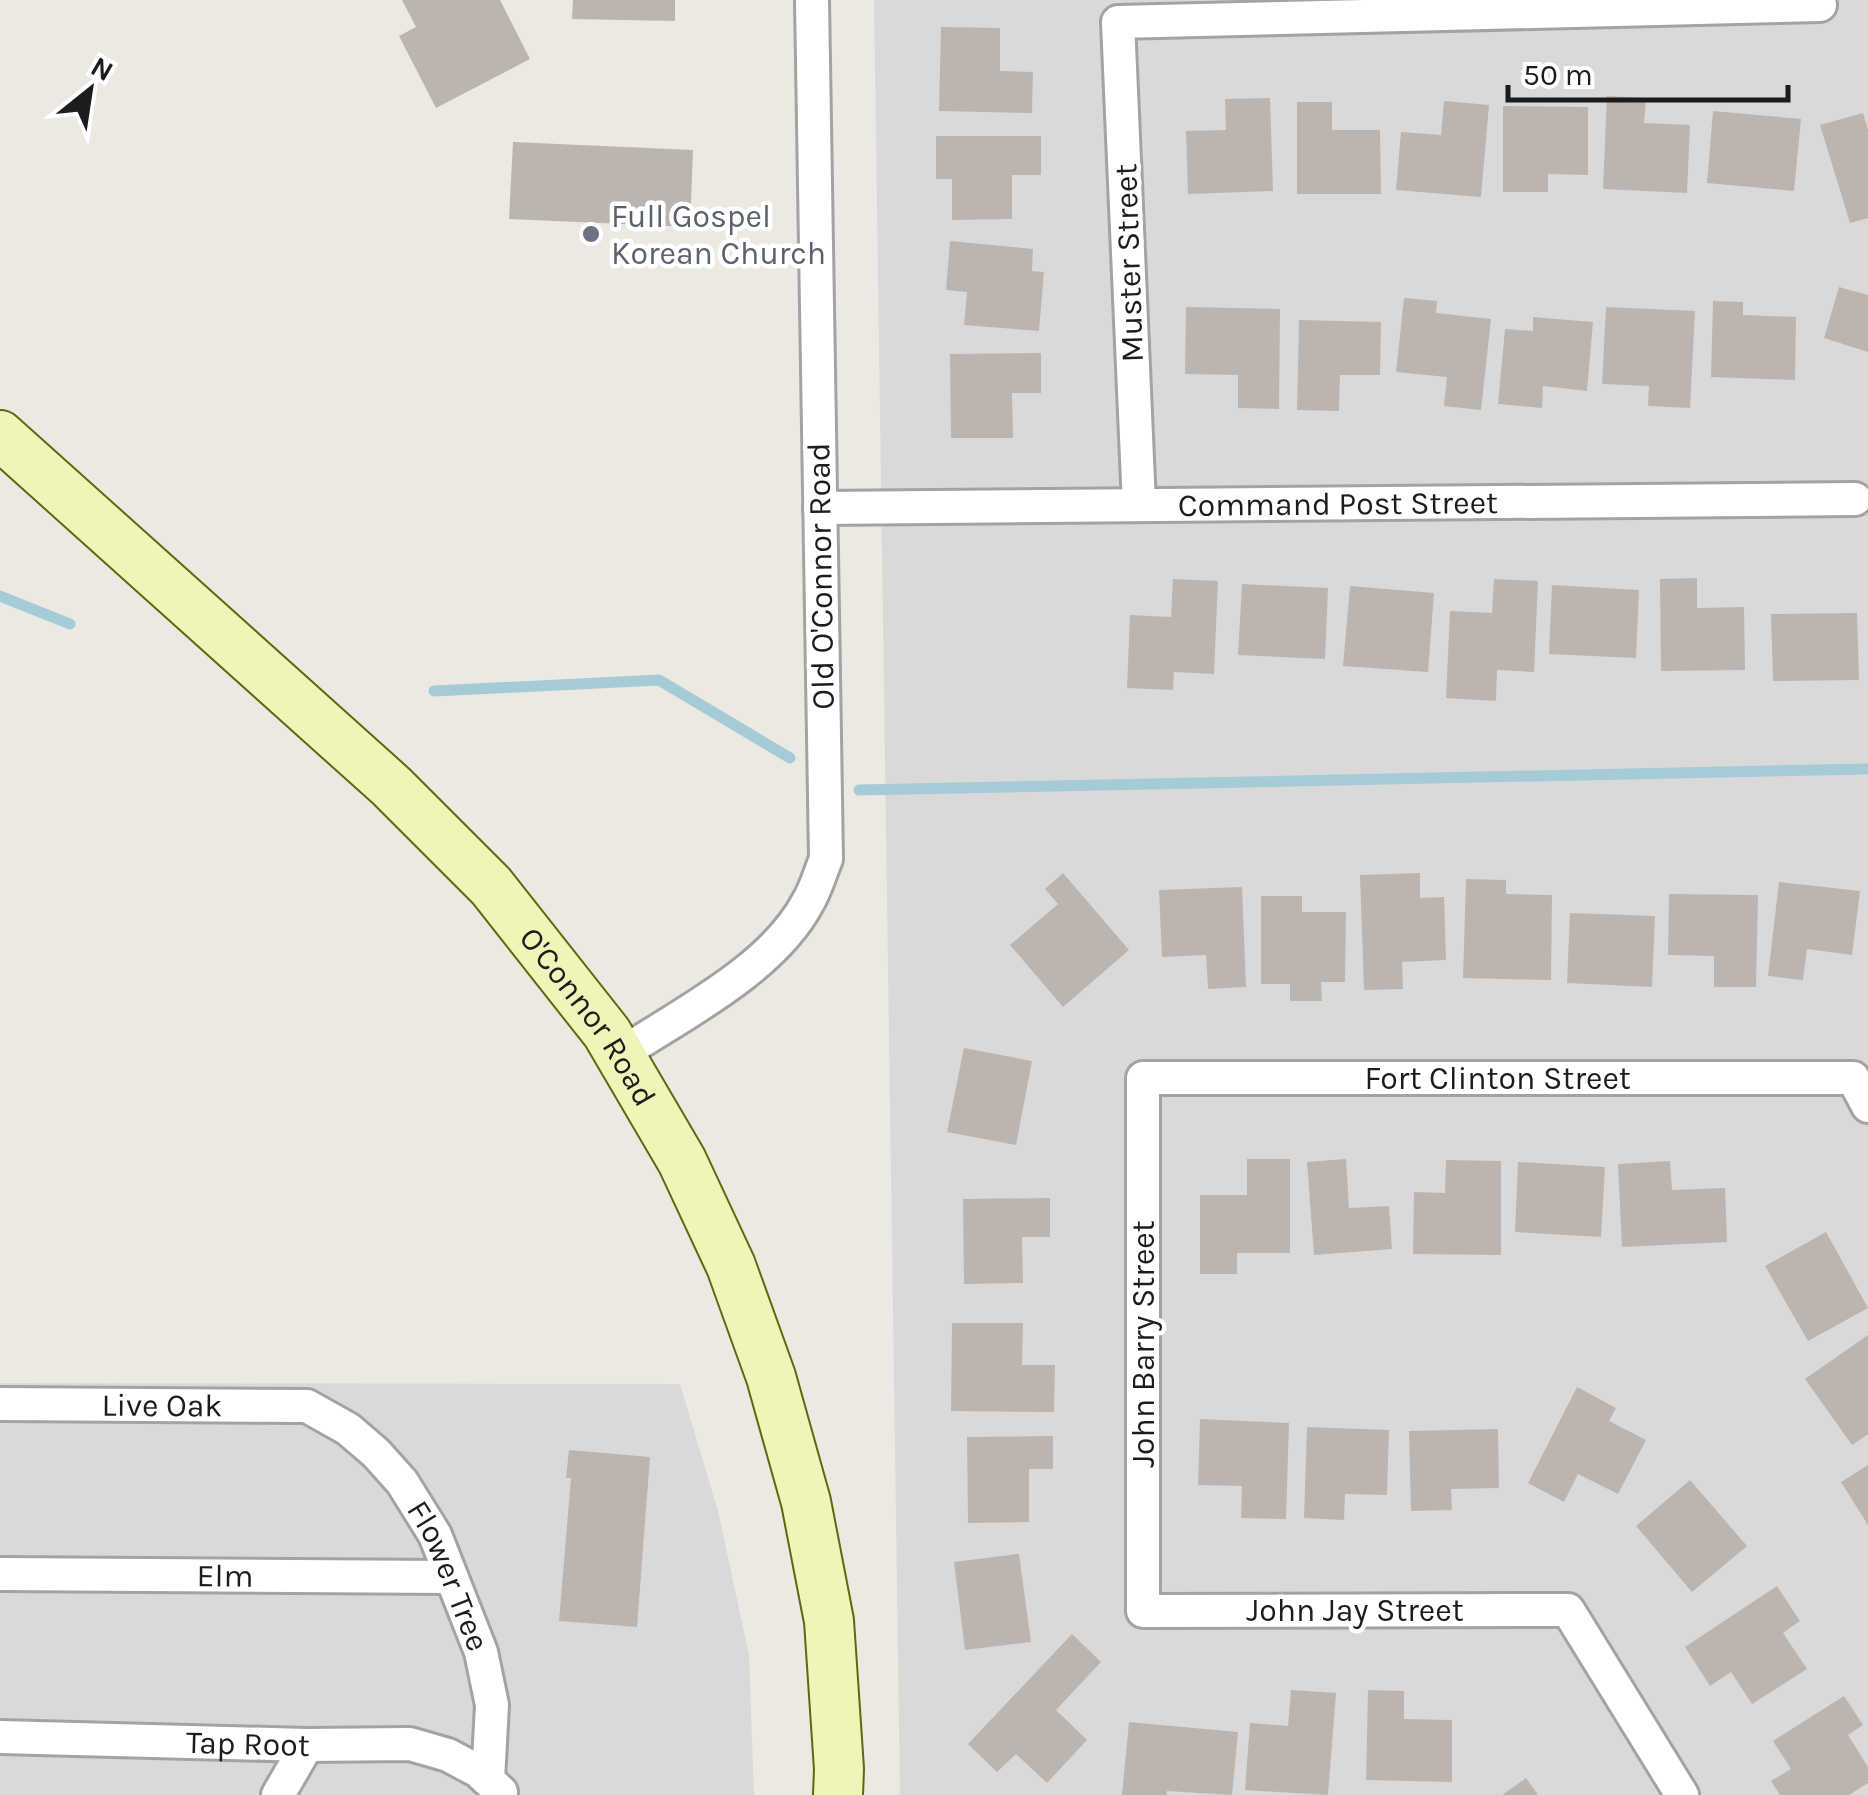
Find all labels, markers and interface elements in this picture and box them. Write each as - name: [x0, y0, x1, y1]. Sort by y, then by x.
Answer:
- north arrow: [40, 40, 140, 140]
- scale bar: [1508, 40, 1788, 102]
- text: N: [85, 49, 119, 88]
- text: 50 m: [1523, 57, 1593, 93]
- street label: Muster Street: [1107, 163, 1151, 363]
- place label: Full Gospel Korean Church: [611, 198, 826, 272]
- marker: Full Gospel Korean Church: [580, 223, 602, 245]
- street label: Old O'Connor Road: [800, 442, 842, 710]
- street label: Command Post Street: [1178, 484, 1498, 523]
- street label: O'Connor Road: [512, 920, 664, 1113]
- street label: Fort Clinton Street: [1364, 1060, 1631, 1097]
- street label: John Barry Street: [1125, 1220, 1162, 1468]
- street label: Live Oak: [101, 1386, 223, 1424]
- street label: Flower Tree: [400, 1493, 497, 1656]
- street label: Elm: [196, 1557, 254, 1594]
- street label: John Jay Street: [1246, 1592, 1464, 1629]
- street label: Tap Root: [186, 1723, 310, 1764]

